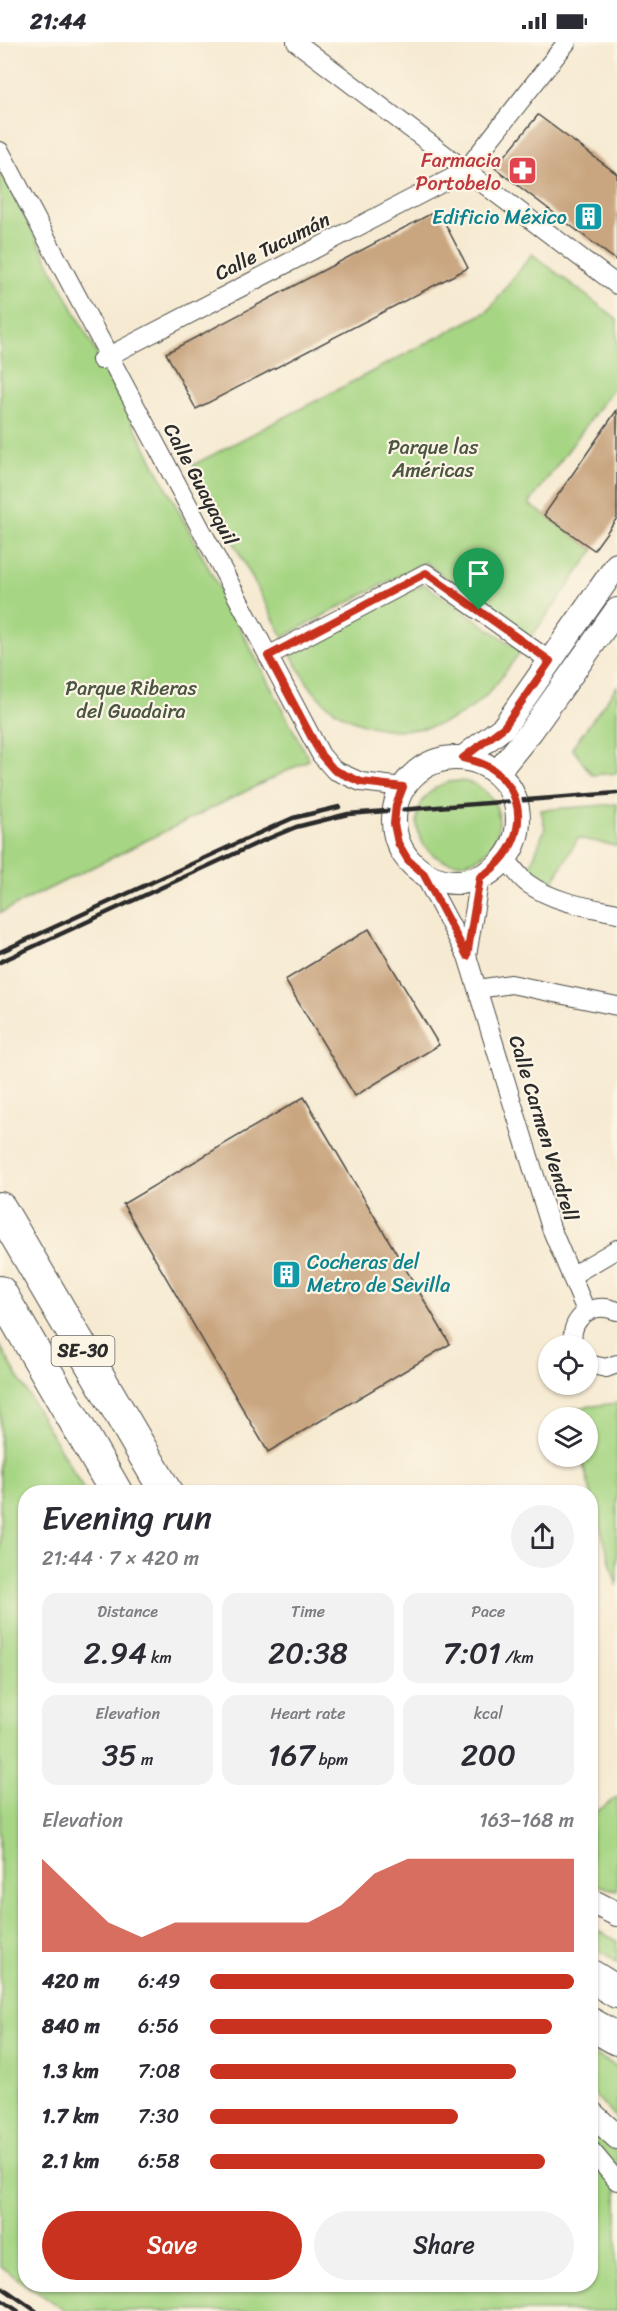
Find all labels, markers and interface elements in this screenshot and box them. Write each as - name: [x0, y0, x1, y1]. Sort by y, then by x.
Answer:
- text: 21:44: [30, 2, 86, 41]
- place label: Farmacia Portobelo: [415, 143, 501, 201]
- pharmacy icon: Farmacia Portobelo: [506, 155, 538, 187]
- place label: Edificio México: [432, 200, 567, 235]
- building icon: Edificio México: [572, 201, 604, 233]
- street label: Calle Tucumán: [208, 202, 336, 291]
- street label: Calle Guayaquil: [154, 417, 248, 553]
- park label: Parque las Américas: [388, 430, 479, 488]
- pin: [453, 548, 504, 610]
- icon: arrive: [462, 557, 495, 590]
- park label: Parque Riberas del Guadaira: [65, 671, 198, 729]
- street label: Calle Carmen Vendrell: [499, 1031, 589, 1227]
- place label: Cocheras del Metro de Sevilla: [307, 1245, 450, 1303]
- building icon: Cocheras del Metro de Sevilla: [270, 1258, 302, 1290]
- map controls: [538, 1335, 598, 1467]
- button: locate: [538, 1335, 598, 1395]
- road number: SE-30: [52, 1336, 115, 1366]
- button: layers: [538, 1407, 598, 1467]
- text: Evening run: [42, 1489, 212, 1547]
- button: share: [511, 1505, 574, 1568]
- text: 21:44 · 7 × 420 m: [42, 1541, 199, 1576]
- text: Distance: [97, 1597, 158, 1626]
- text: Time: [291, 1597, 325, 1626]
- text: Pace: [471, 1597, 505, 1626]
- text: 2.94: [83, 1626, 147, 1680]
- text: 20:38: [268, 1626, 348, 1680]
- text: 7:01: [443, 1626, 501, 1680]
- text: km: [147, 1643, 172, 1672]
- text: /km: [501, 1643, 534, 1672]
- text: Elevation: [95, 1699, 160, 1728]
- text: Heart rate: [270, 1699, 346, 1728]
- text: kcal: [474, 1699, 503, 1728]
- text: 35: [102, 1728, 137, 1782]
- text: 167: [268, 1728, 315, 1782]
- text: 200: [461, 1728, 516, 1782]
- text: m: [137, 1745, 153, 1774]
- text: bpm: [315, 1745, 348, 1774]
- text: Elevation: [42, 1803, 123, 1838]
- text: 163–168 m: [479, 1803, 574, 1838]
- text: 420 m: [42, 1964, 99, 1999]
- text: 6:49: [138, 1964, 180, 1999]
- text: 840 m: [42, 2009, 100, 2044]
- text: 6:56: [138, 2009, 179, 2044]
- text: 1.3 km: [42, 2054, 99, 2089]
- text: 7:08: [138, 2054, 180, 2089]
- text: 1.7 km: [42, 2099, 99, 2134]
- text: 7:30: [138, 2099, 179, 2134]
- text: 2.1 km: [42, 2144, 99, 2179]
- text: 6:58: [138, 2144, 180, 2179]
- button: Save: [42, 2211, 302, 2280]
- button: Share: [314, 2211, 574, 2280]

